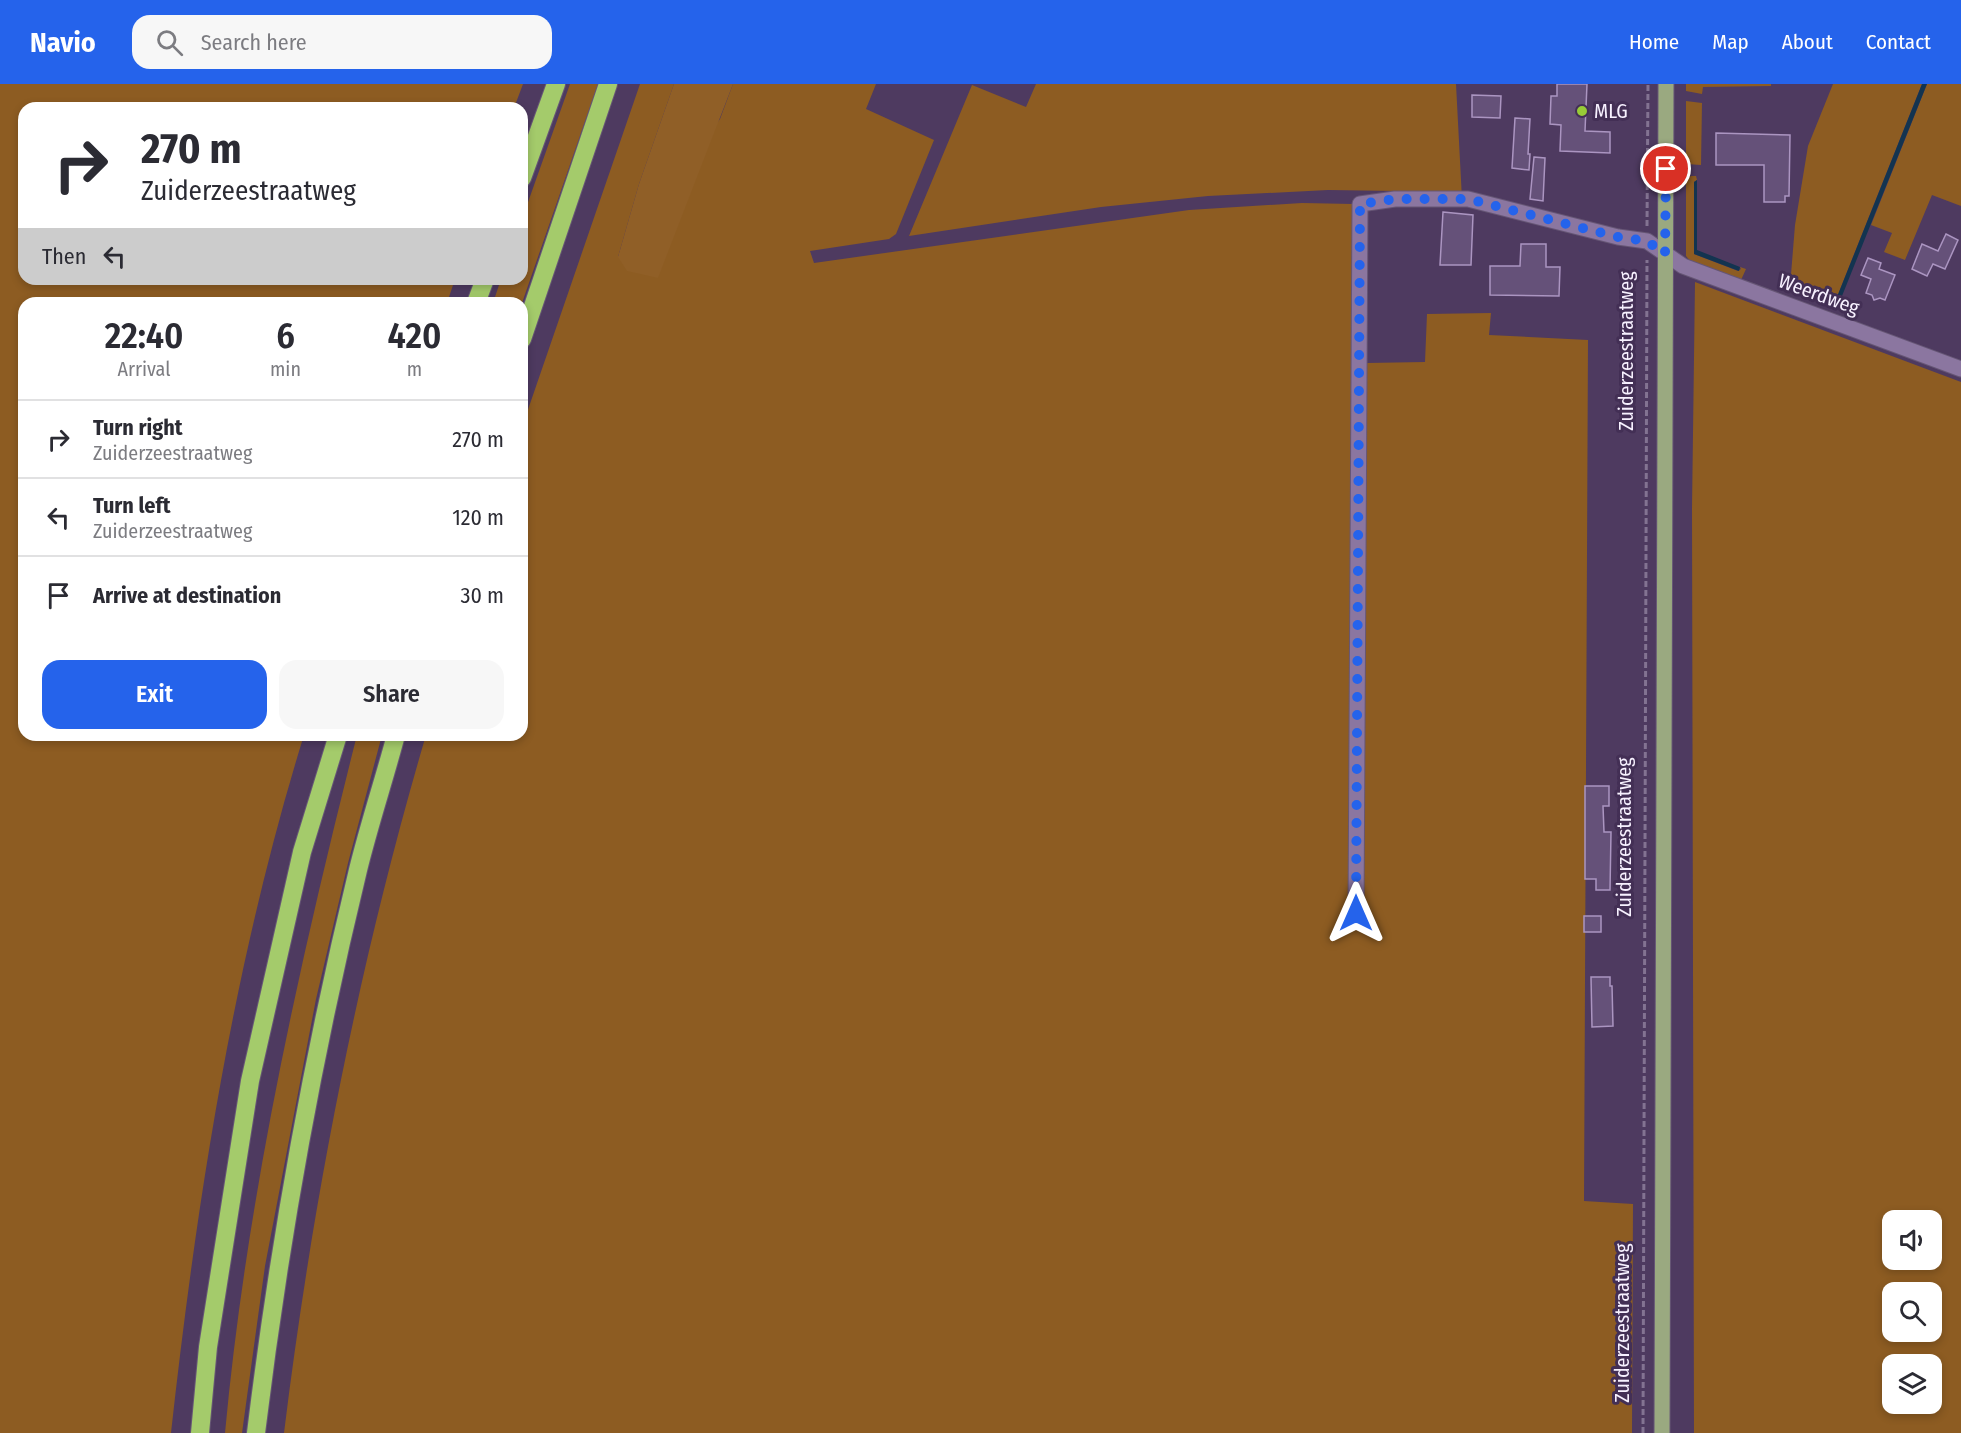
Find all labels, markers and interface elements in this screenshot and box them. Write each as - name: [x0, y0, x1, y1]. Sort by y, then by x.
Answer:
- search box: [132, 15, 552, 69]
- text: Navio: [30, 26, 96, 59]
- icon: search: [153, 26, 186, 59]
- text: Search here: [201, 29, 307, 56]
- text: Home: [1629, 29, 1679, 55]
- text: Map: [1712, 29, 1749, 55]
- text: About: [1782, 29, 1833, 55]
- text: Contact: [1866, 29, 1931, 55]
- place label: MLG: [1594, 99, 1628, 123]
- marker: MLG: [1575, 104, 1589, 118]
- text: 270 m: [141, 124, 241, 174]
- icon: right: [42, 126, 120, 204]
- pin: [1640, 143, 1691, 194]
- icon: arrive: [1649, 152, 1682, 185]
- text: Zuiderzeestraatweg: [141, 175, 356, 207]
- icon: left: [98, 240, 131, 273]
- text: Then: [42, 243, 86, 270]
- street label: Weerdweg: [1775, 268, 1863, 320]
- street label: Zuiderzeestraatweg: [1614, 271, 1638, 431]
- text: 22:40: [105, 314, 183, 358]
- text: 6: [276, 314, 295, 358]
- text: 420: [388, 314, 441, 358]
- text: Arrival: [117, 357, 171, 381]
- text: min: [270, 357, 301, 381]
- text: m: [407, 357, 422, 381]
- text: Turn right: [93, 414, 182, 441]
- icon: right: [42, 423, 75, 456]
- text: 270 m: [452, 426, 504, 453]
- text: Zuiderzeestraatweg: [93, 441, 252, 465]
- text: Turn left: [93, 492, 171, 519]
- icon: left: [42, 501, 75, 534]
- text: 120 m: [452, 504, 504, 531]
- text: Zuiderzeestraatweg: [93, 519, 252, 543]
- icon: arrive: [42, 579, 75, 612]
- text: Arrive at destination: [93, 582, 281, 609]
- text: 30 m: [461, 582, 504, 609]
- button: Exit: [42, 660, 267, 729]
- button: Share: [279, 660, 504, 729]
- street label: Zuiderzeestraatweg: [1612, 757, 1636, 917]
- position arrow: [1324, 881, 1388, 945]
- map controls: [1882, 1210, 1942, 1414]
- button: sound: [1882, 1210, 1942, 1270]
- street label: Zuiderzeestraatweg: [1610, 1243, 1634, 1403]
- button: search: [1882, 1282, 1942, 1342]
- button: layers: [1882, 1354, 1942, 1414]

